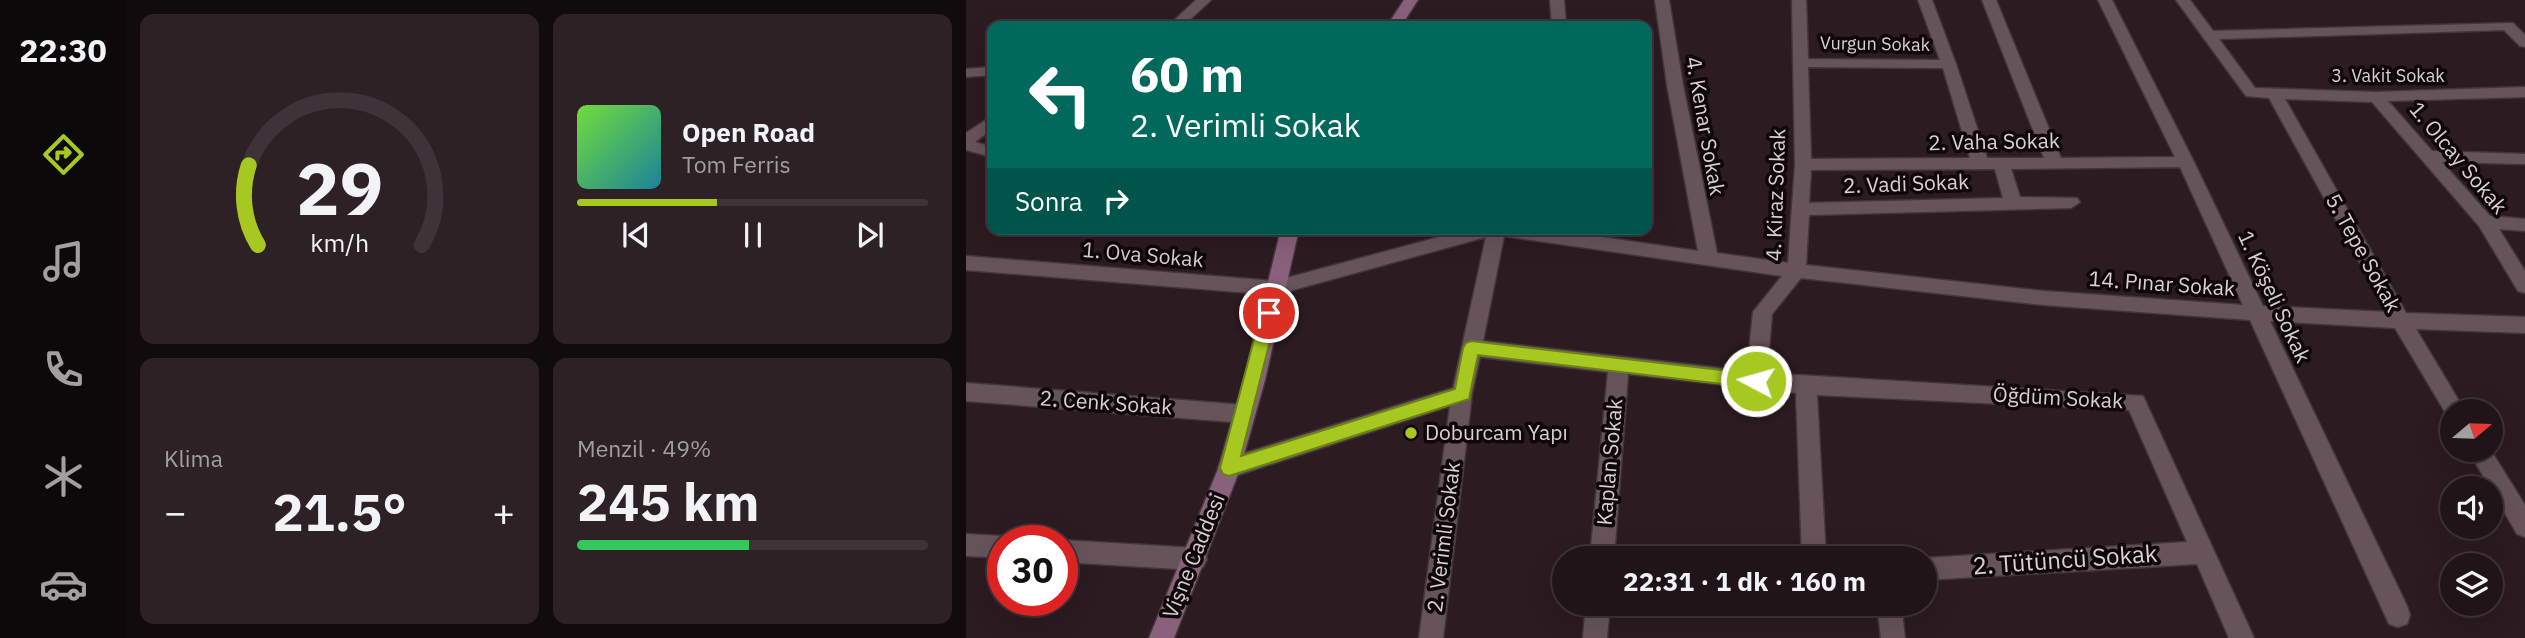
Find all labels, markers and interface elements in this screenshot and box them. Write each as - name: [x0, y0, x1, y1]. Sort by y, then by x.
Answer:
- text: 22:30: [19, 29, 107, 71]
- street label: Vurgun Sokak: [1820, 31, 1931, 56]
- text: 60 m: [1130, 42, 1244, 105]
- icon: left: [1015, 49, 1106, 140]
- street label: 4. Kenar Sokak: [1680, 54, 1732, 197]
- street label: 3. Vakit Sokak: [2331, 64, 2445, 87]
- street label: 1. Olcay Sokak: [2404, 95, 2514, 219]
- text: 2. Verimli Sokak: [1130, 104, 1361, 146]
- text: Open Road: [682, 115, 815, 149]
- street label: 2. Vaha Sokak: [1928, 126, 2060, 156]
- street label: 4. Kiraz Sokak: [1759, 128, 1791, 262]
- icon: directions: [39, 130, 88, 179]
- text: 29: [296, 141, 383, 236]
- text: Tom Ferris: [682, 149, 791, 179]
- street label: 2. Vadi Sokak: [1842, 167, 1970, 199]
- icon: right: [1097, 182, 1135, 220]
- text: Sonra: [1015, 184, 1083, 218]
- street label: 5. Tepe Sokak: [2320, 188, 2408, 317]
- icon: previous: [617, 216, 655, 254]
- icon: pause: [734, 216, 772, 254]
- icon: next: [851, 216, 889, 254]
- text: km/h: [310, 226, 369, 259]
- street label: 1. Köşeli Sokak: [2232, 226, 2318, 367]
- street label: 1. Ova Sokak: [1081, 235, 1205, 273]
- icon: music: [39, 237, 88, 286]
- street label: 14. Pınar Sokak: [2088, 264, 2236, 302]
- pin: [1239, 283, 1299, 343]
- icon: arrive: [1250, 294, 1288, 332]
- position arrow: [1719, 344, 1793, 418]
- icon: phone: [39, 345, 88, 394]
- street label: Öğdüm Sokak: [1992, 380, 2124, 414]
- street label: 2. Cenk Sokak: [1039, 383, 1173, 421]
- street label: Kaplan Sokak: [1590, 397, 1629, 527]
- north arrow: [2440, 399, 2502, 462]
- map controls: [2440, 399, 2503, 616]
- place label: Doburcam Yapı: [1425, 418, 1568, 446]
- marker: Doburcam Yapı: [1403, 425, 1419, 441]
- text: Menzil · 49%: [577, 433, 711, 463]
- text: Klima: [164, 443, 223, 473]
- icon: climate: [39, 452, 88, 501]
- street label: 2. Verimli Sokak: [1420, 460, 1466, 614]
- text: 245 km: [577, 468, 759, 535]
- button: sound: [2440, 476, 2503, 539]
- text: 21.5°: [272, 478, 407, 545]
- text: −: [164, 487, 187, 536]
- text: +: [492, 487, 515, 536]
- street label: Vişne Caddesi: [1155, 489, 1231, 622]
- speed limit sign: 30: [987, 525, 1078, 616]
- street label: 2. Tütüncü Sokak: [1971, 537, 2159, 581]
- button: layers: [2440, 553, 2503, 616]
- icon: car: [39, 560, 88, 609]
- text: 22:31 · 1 dk · 160 m: [1623, 564, 1866, 598]

